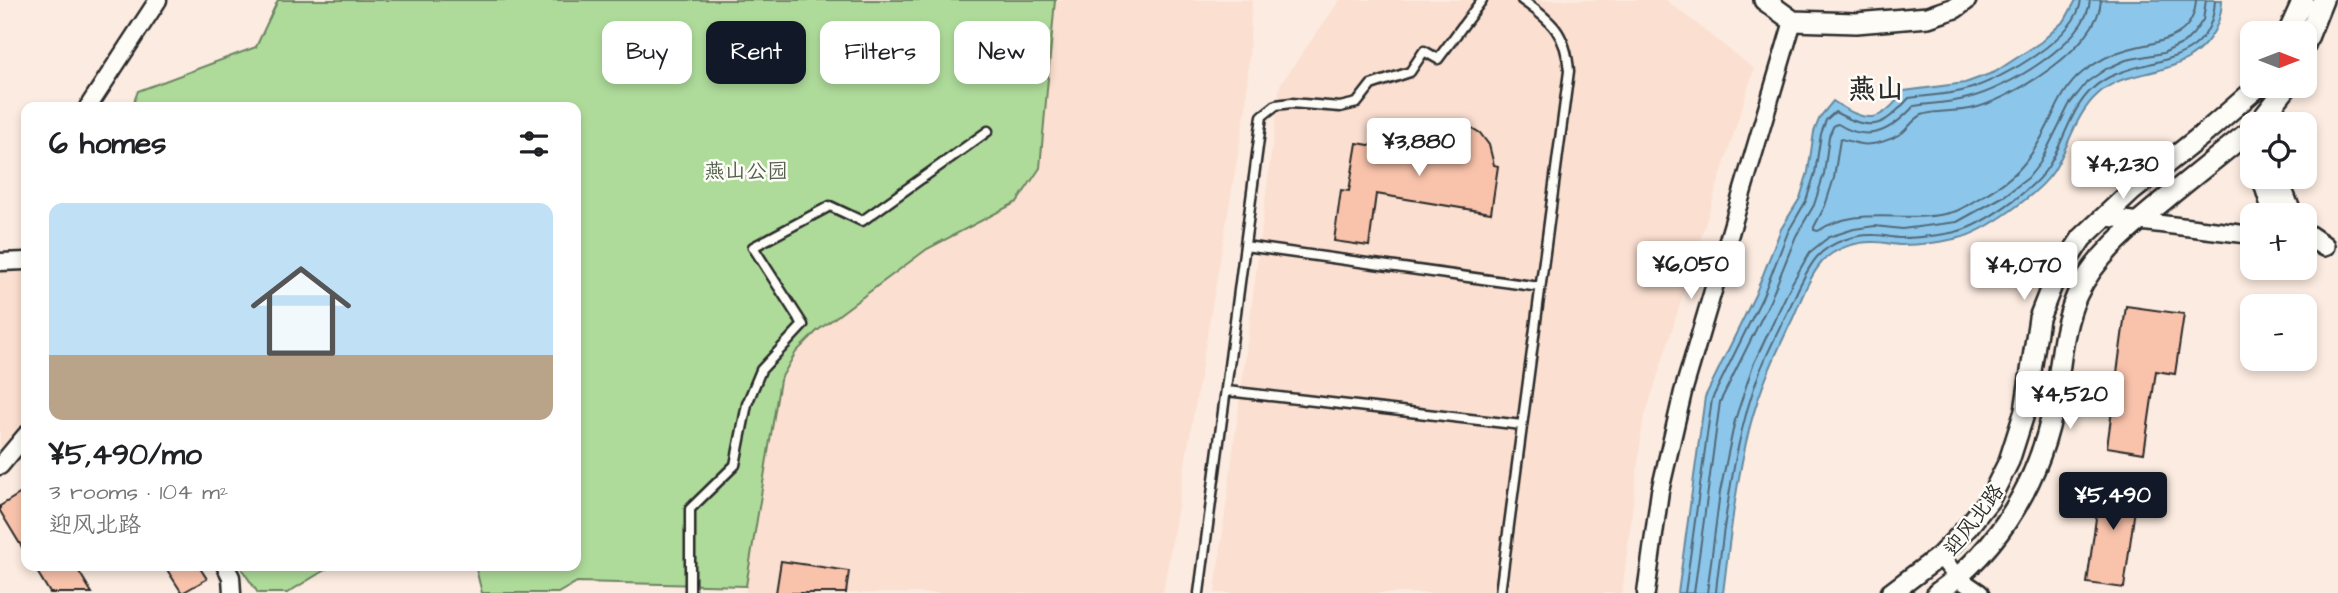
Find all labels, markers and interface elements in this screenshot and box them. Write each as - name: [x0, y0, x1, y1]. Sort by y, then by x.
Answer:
- chip: Buy: [602, 21, 692, 84]
- chip: Rent: [706, 21, 806, 84]
- chip: Filters: [820, 21, 940, 84]
- chip: New: [954, 21, 1050, 84]
- north arrow: [2240, 21, 2317, 98]
- map controls: [2240, 21, 2317, 371]
- district label: 燕山: [1848, 70, 1904, 109]
- button: locate: [2240, 112, 2317, 189]
- pin: ¥3,880: [1362, 118, 1476, 178]
- text: 6 homes: [49, 123, 166, 165]
- icon: filters: [515, 125, 553, 163]
- text: ¥3,880: [1383, 125, 1455, 157]
- pin: ¥4,230: [2066, 142, 2180, 201]
- text: ¥4,230: [2087, 148, 2159, 180]
- park label: 燕山公园: [704, 157, 788, 186]
- button: +: [2240, 203, 2317, 280]
- pin: ¥6,050: [1634, 242, 1748, 301]
- pin: ¥4,070: [1967, 243, 2081, 302]
- icon: home: [238, 248, 364, 374]
- text: ¥6,050: [1653, 248, 1729, 280]
- text: ¥4,070: [1986, 249, 2062, 281]
- button: −: [2240, 294, 2317, 371]
- pin: ¥4,520: [2013, 372, 2127, 431]
- text: ¥4,520: [2032, 378, 2108, 410]
- text: ¥5,490/mo: [49, 434, 202, 476]
- pin: ¥5,490: [2056, 472, 2170, 532]
- text: 3 rooms · 104 m²: [49, 476, 228, 508]
- street label: 迎风北路: [1937, 478, 2011, 562]
- text: ¥5,490: [2075, 479, 2151, 511]
- text: 迎风北路: [49, 509, 141, 541]

